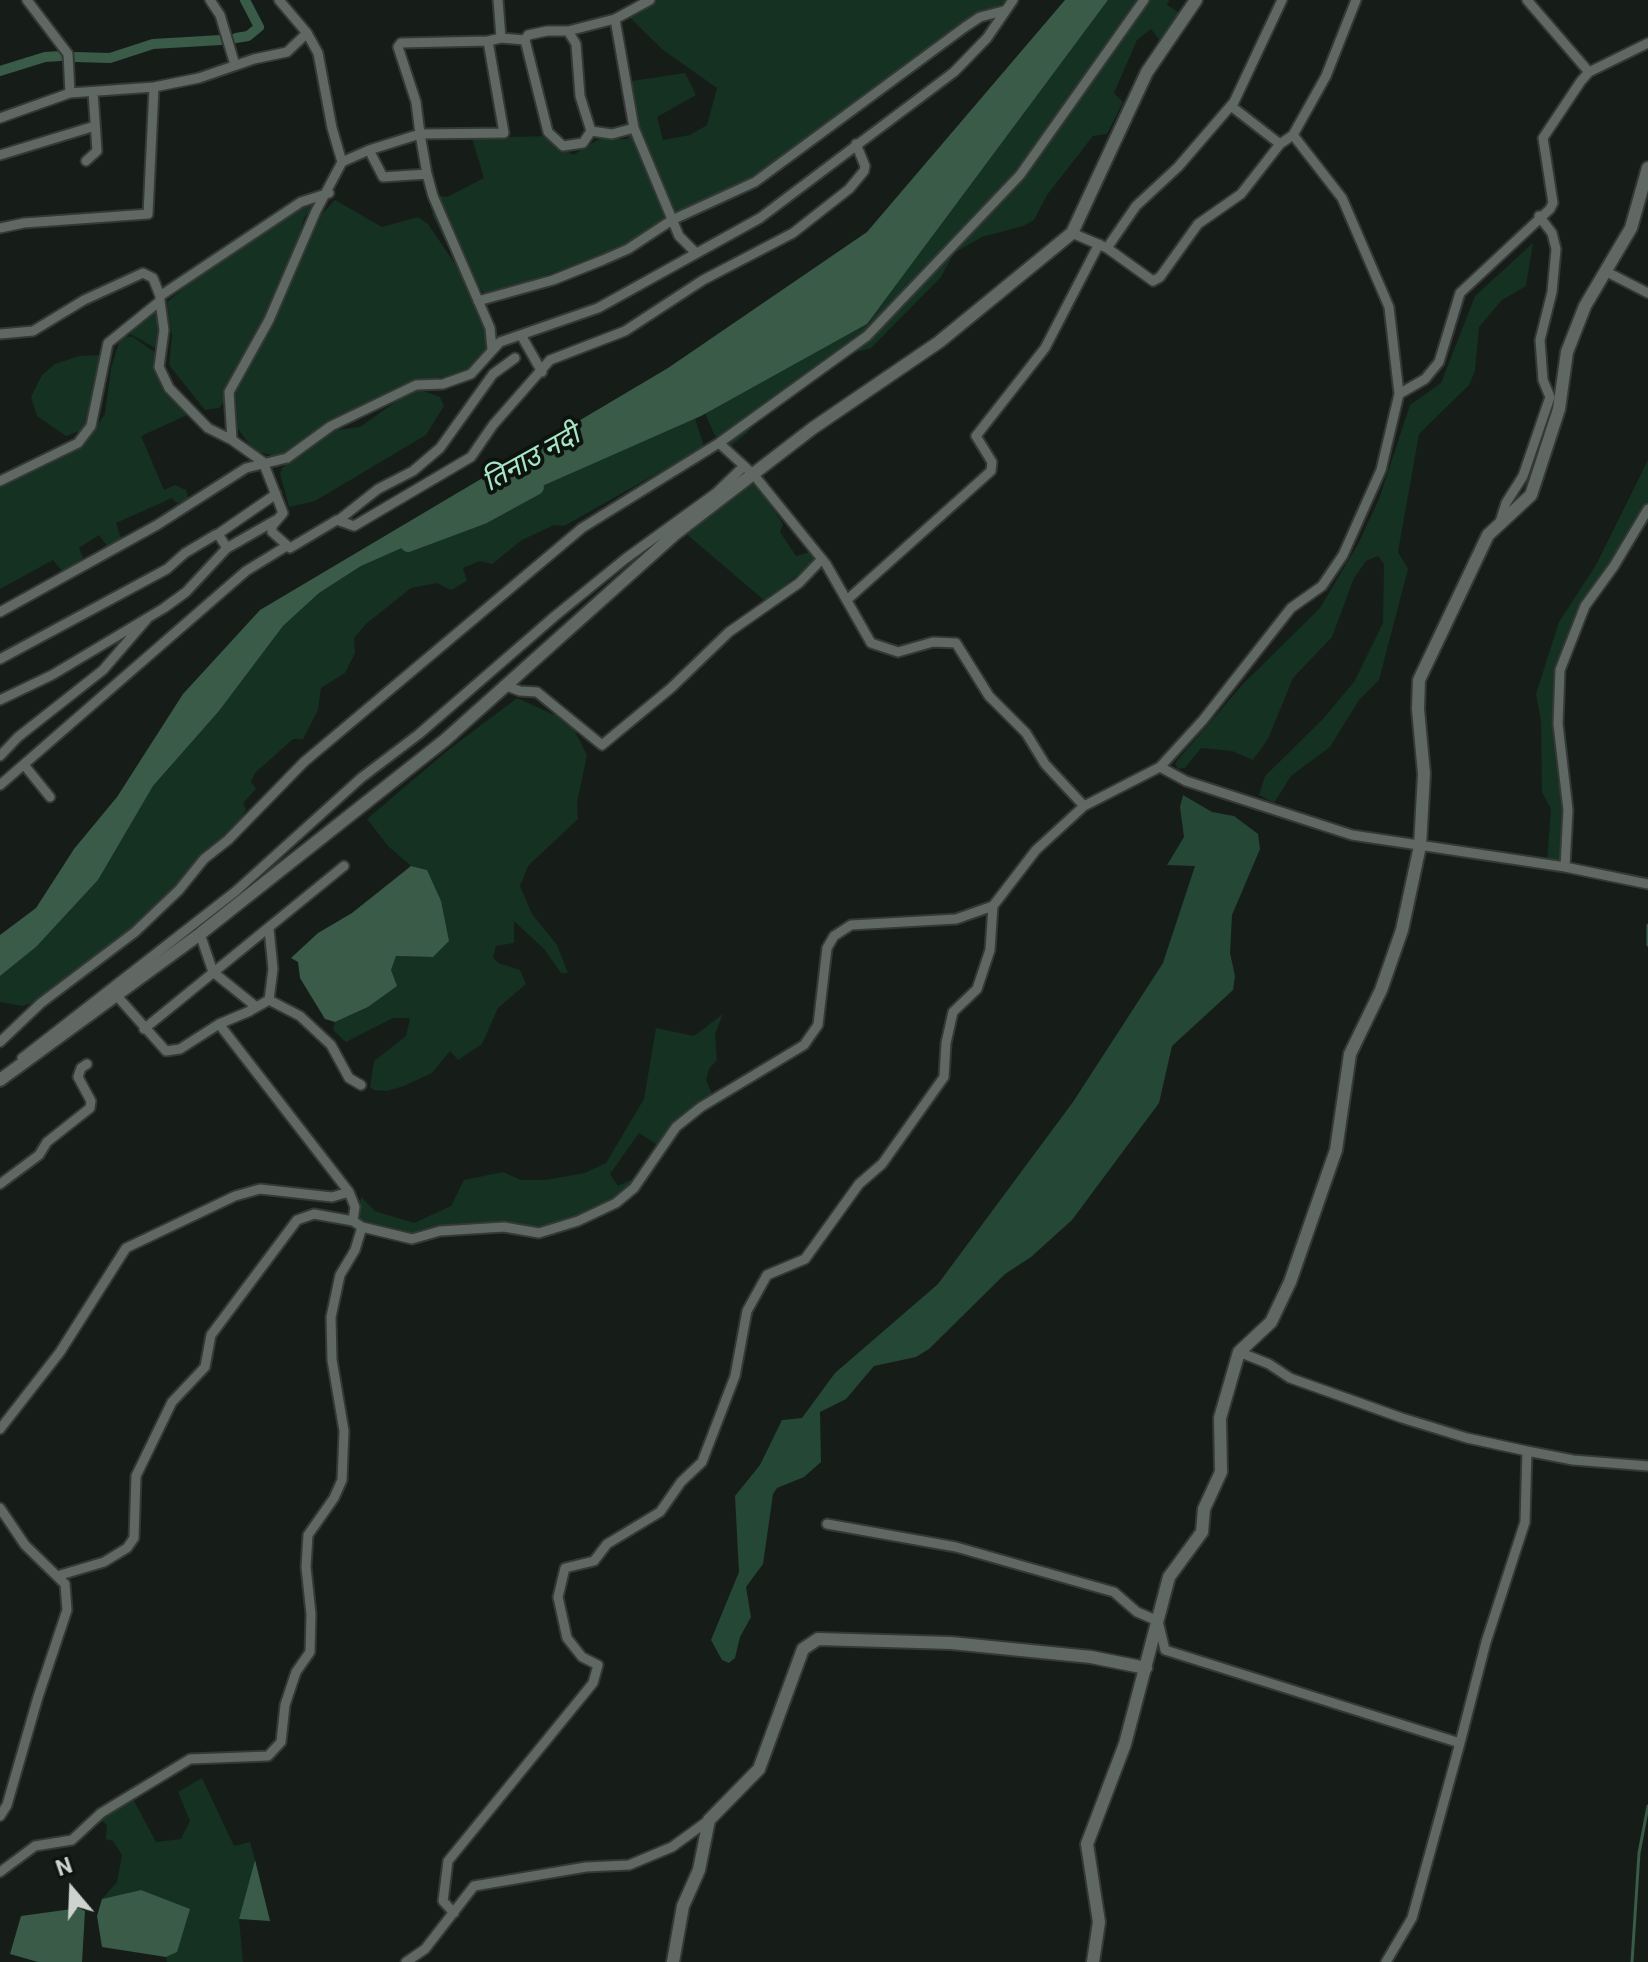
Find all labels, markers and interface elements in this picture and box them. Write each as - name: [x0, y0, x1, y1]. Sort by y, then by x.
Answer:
- water label: तिनाउ नदी: [478, 420, 586, 500]
- north arrow: [32, 1850, 112, 1930]
- text: N: [53, 1852, 75, 1881]

